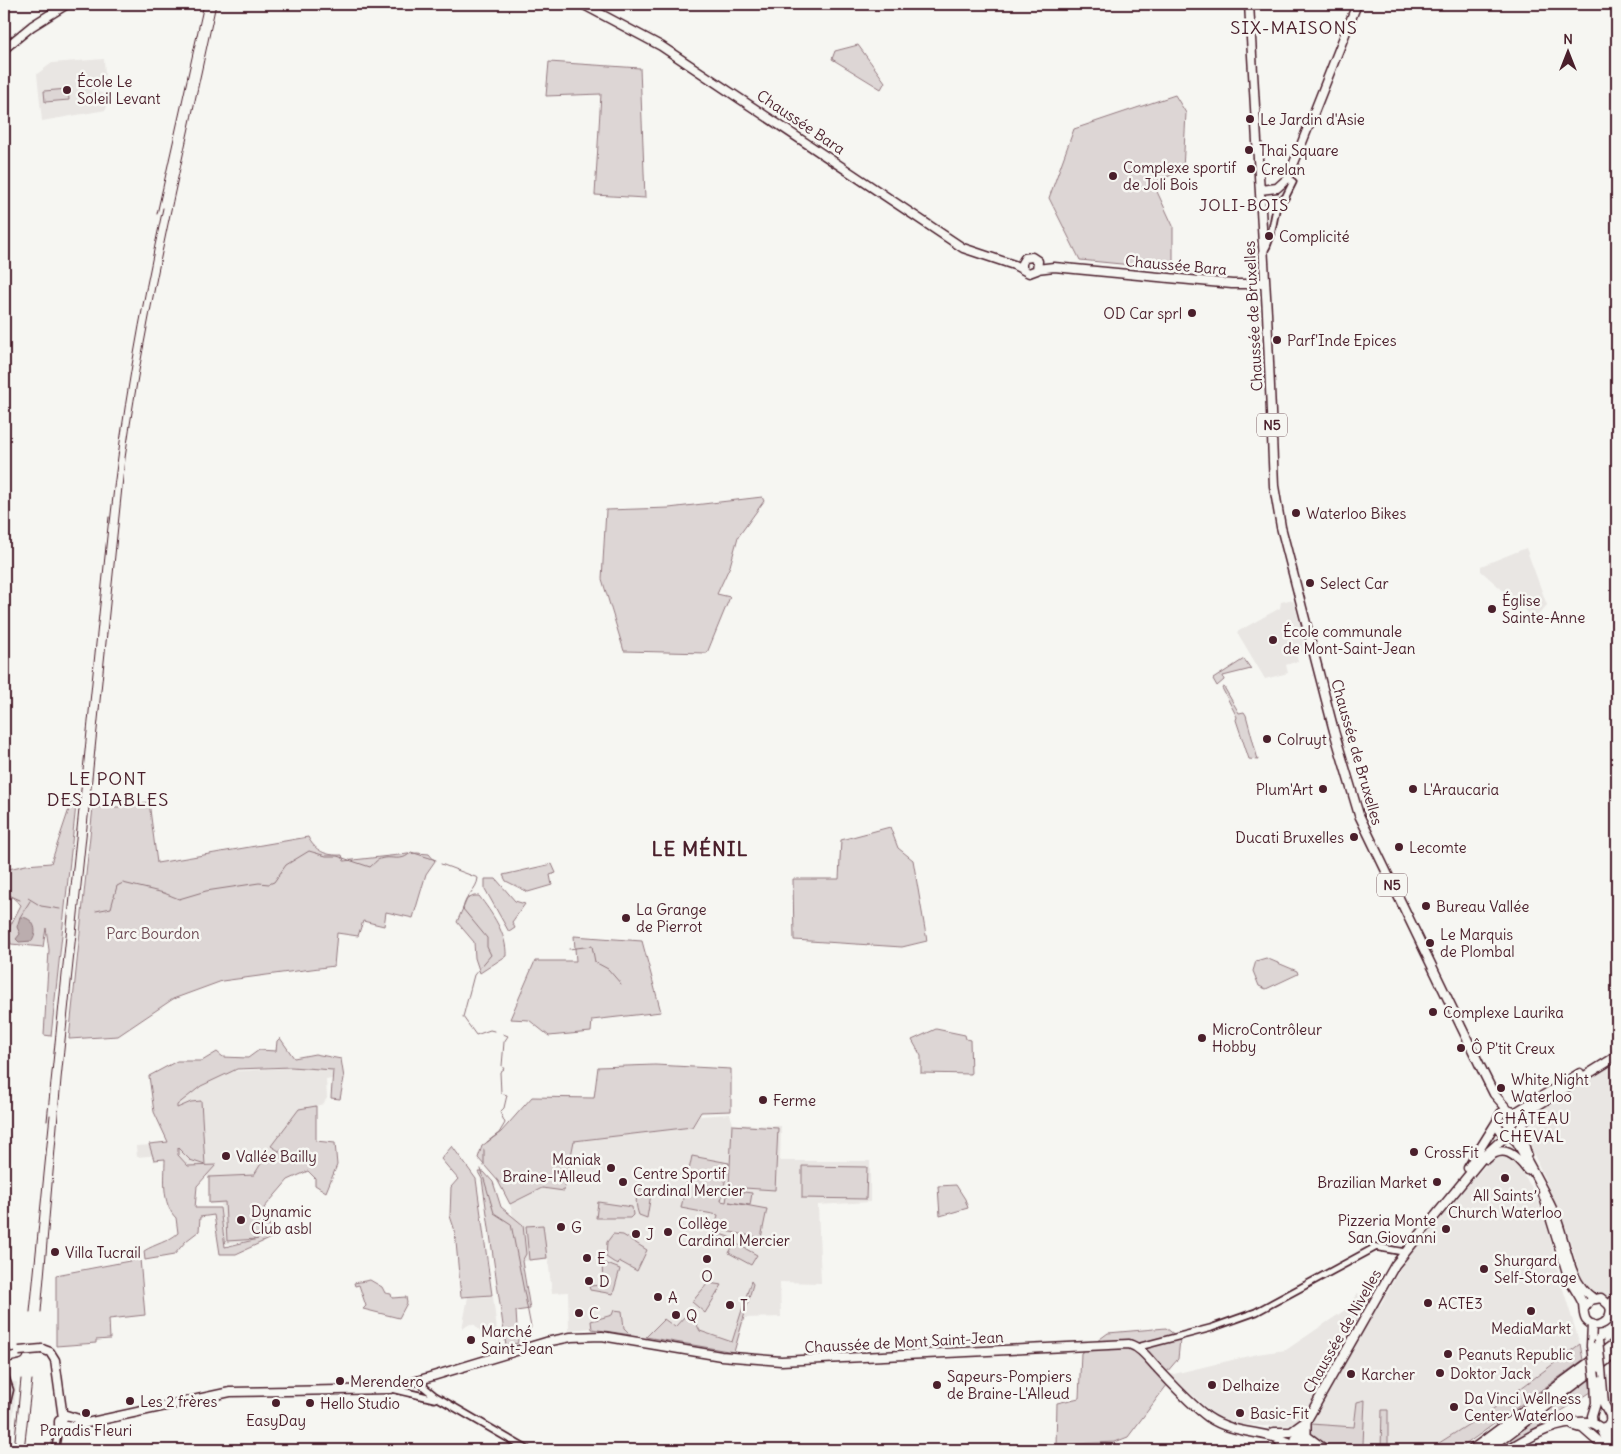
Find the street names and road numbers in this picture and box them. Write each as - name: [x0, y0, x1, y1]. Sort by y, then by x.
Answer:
- street label: Chaussée Bara: [753, 86, 849, 159]
- street label: Chaussée de Bruxelles: [1240, 240, 1266, 392]
- street label: Chaussée Bara: [1124, 251, 1228, 279]
- road number: N5: [1257, 414, 1287, 436]
- street label: Chaussée de Bruxelles: [1327, 677, 1387, 827]
- road number: N5: [1377, 874, 1407, 896]
- street label: Chaussée de Nivelles: [1299, 1265, 1385, 1396]
- street label: Chaussée de Mont Saint-Jean: [804, 1327, 1004, 1357]

